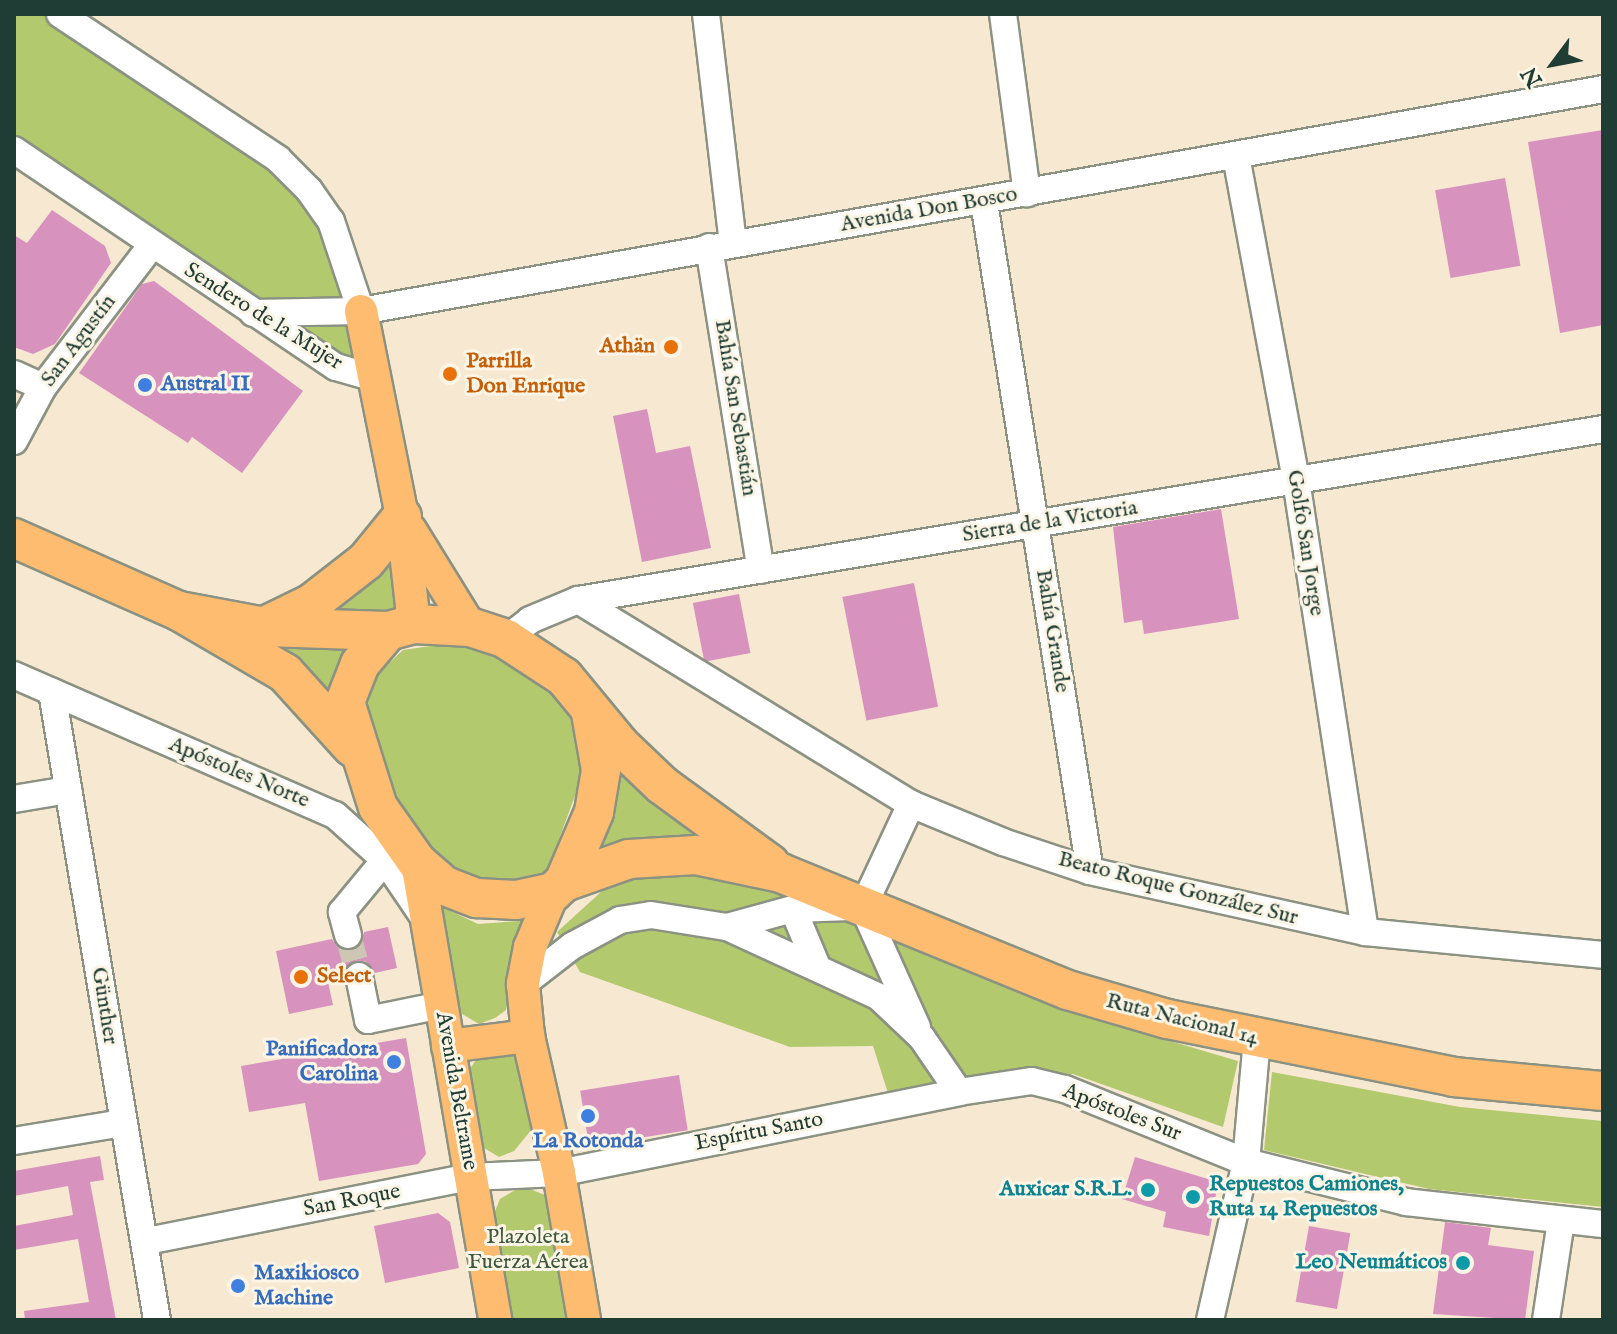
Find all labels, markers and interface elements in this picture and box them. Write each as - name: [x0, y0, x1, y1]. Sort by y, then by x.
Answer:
- north arrow: [1513, 24, 1593, 104]
- text: N: [1516, 61, 1550, 92]
- street label: Avenida Don Bosco: [839, 181, 1019, 239]
- street label: Sendero de la Mujer: [179, 258, 347, 376]
- street label: San Agustín: [36, 290, 122, 392]
- street label: Bahía San Sebastián: [708, 318, 762, 498]
- place label: Athän: [600, 334, 655, 360]
- marker: Athän: [662, 338, 680, 356]
- place label: Parrilla Don Enrique: [466, 348, 585, 400]
- marker: Parrilla Don Enrique: [441, 365, 459, 383]
- place label: Austral II: [161, 372, 250, 398]
- marker: Austral II: [136, 376, 154, 394]
- street label: Golfo San Jorge: [1280, 468, 1330, 618]
- street label: Sierra de la Victoria: [961, 495, 1139, 549]
- street label: Bahía Grande: [1029, 567, 1075, 695]
- street label: Apóstoles Norte: [165, 732, 313, 814]
- street label: Beato Roque González Sur: [1055, 846, 1301, 932]
- place label: Select: [317, 964, 371, 990]
- street label: Günther: [85, 965, 123, 1047]
- marker: Select: [292, 968, 310, 986]
- street label: Ruta Nacional 14: [1103, 988, 1261, 1052]
- street label: Avenida Beltrame: [429, 1010, 483, 1172]
- place label: Panificadora Carolina: [265, 1036, 378, 1088]
- marker: Panificadora Carolina: [385, 1053, 403, 1071]
- street label: Apóstoles Sur: [1059, 1078, 1185, 1148]
- marker: La Rotonda: [579, 1107, 597, 1125]
- street label: Espíritu Santo: [693, 1107, 825, 1157]
- place label: La Rotonda: [533, 1129, 643, 1155]
- place label: Repuestos Camiones, Ruta 14 Repuestos: [1209, 1171, 1404, 1222]
- place label: Auxicar S.R.L.: [999, 1177, 1132, 1203]
- street label: San Roque: [301, 1179, 403, 1223]
- marker: Auxicar S.R.L.: [1139, 1181, 1157, 1199]
- marker: Repuestos Camiones, Ruta 14 Repuestos: [1184, 1188, 1202, 1206]
- park label: Plazoleta Fuerza Aérea: [468, 1224, 588, 1276]
- place label: Leo Neumáticos: [1296, 1250, 1447, 1276]
- marker: Leo Neumáticos: [1454, 1254, 1472, 1272]
- place label: Maxikiosco Machine: [254, 1260, 359, 1312]
- marker: Maxikiosco Machine: [229, 1277, 247, 1295]

